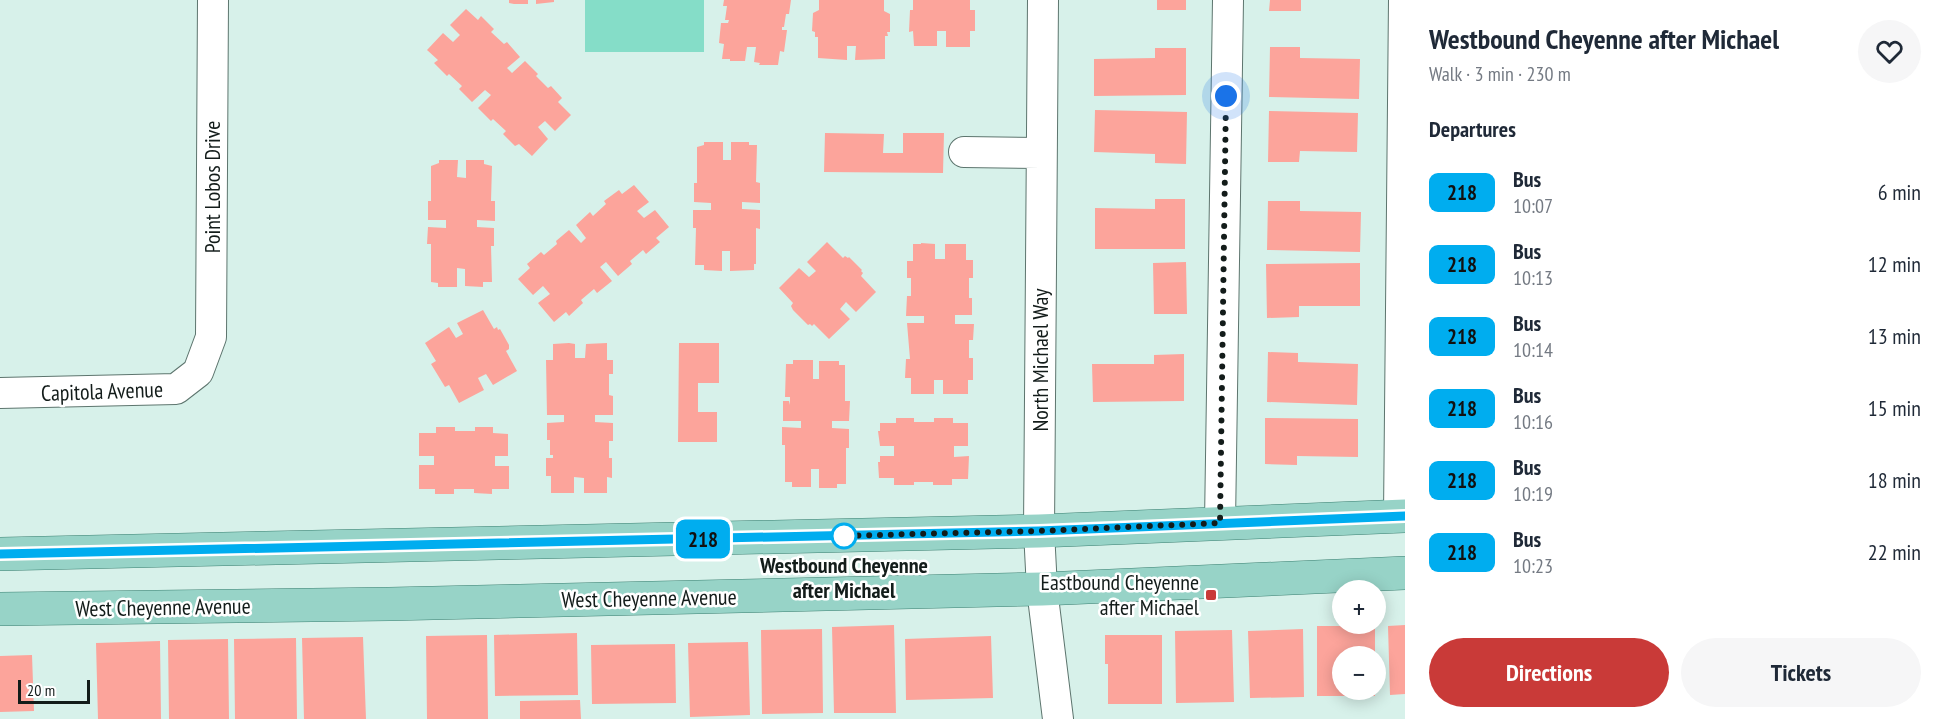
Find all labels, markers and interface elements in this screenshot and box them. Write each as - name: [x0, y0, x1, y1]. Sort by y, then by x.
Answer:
- text: Westbound Cheyenne after Michael: [1429, 20, 1779, 57]
- button: heart: [1858, 20, 1921, 83]
- text: Walk · 3 min · 230 m: [1429, 61, 1571, 87]
- your location: [1211, 81, 1241, 111]
- text: Departures: [1429, 115, 1516, 143]
- street label: Point Lobos Drive: [198, 121, 226, 253]
- text: Bus: [1513, 165, 1541, 193]
- text: 6 min: [1878, 178, 1921, 206]
- text: 218: [1447, 179, 1477, 206]
- text: 10:07: [1513, 193, 1553, 219]
- text: Bus: [1513, 237, 1541, 265]
- text: 12 min: [1868, 250, 1921, 278]
- text: 218: [1447, 251, 1477, 278]
- text: 10:13: [1513, 265, 1553, 291]
- street label: North Michael Way: [1026, 288, 1054, 432]
- text: Bus: [1513, 309, 1541, 337]
- text: 13 min: [1868, 322, 1921, 350]
- text: 218: [1447, 323, 1477, 350]
- text: 10:14: [1513, 337, 1553, 363]
- street label: Capitola Avenue: [41, 375, 163, 407]
- text: Bus: [1513, 381, 1541, 409]
- text: 15 min: [1868, 394, 1921, 422]
- text: 218: [1447, 395, 1477, 422]
- text: 10:16: [1513, 409, 1553, 435]
- text: Bus: [1513, 453, 1541, 481]
- text: 18 min: [1868, 466, 1921, 494]
- text: 218: [1447, 467, 1477, 494]
- text: 10:19: [1513, 481, 1553, 507]
- line badge: 218: [668, 520, 738, 558]
- marker: Westbound Cheyenne after Michael: [831, 523, 857, 549]
- text: Bus: [1513, 525, 1541, 553]
- text: 218: [688, 526, 718, 553]
- text: 22 min: [1868, 538, 1921, 566]
- text: 218: [1447, 539, 1477, 566]
- place label: Westbound Cheyenne after Michael: [759, 551, 928, 604]
- text: 10:23: [1513, 553, 1553, 579]
- place label: Eastbound Cheyenne after Michael: [1041, 568, 1200, 621]
- map controls: [1332, 580, 1386, 700]
- button: +: [1332, 580, 1386, 634]
- street label: West Cheyenne Avenue: [561, 582, 737, 614]
- marker: Eastbound Cheyenne after Michael: [1204, 588, 1218, 602]
- street label: West Cheyenne Avenue: [75, 591, 251, 623]
- button: Directions: [1429, 638, 1669, 707]
- button: Tickets: [1681, 638, 1921, 707]
- button: −: [1332, 646, 1386, 700]
- scale bar: [18, 677, 90, 704]
- text: 20 m: [27, 680, 55, 700]

